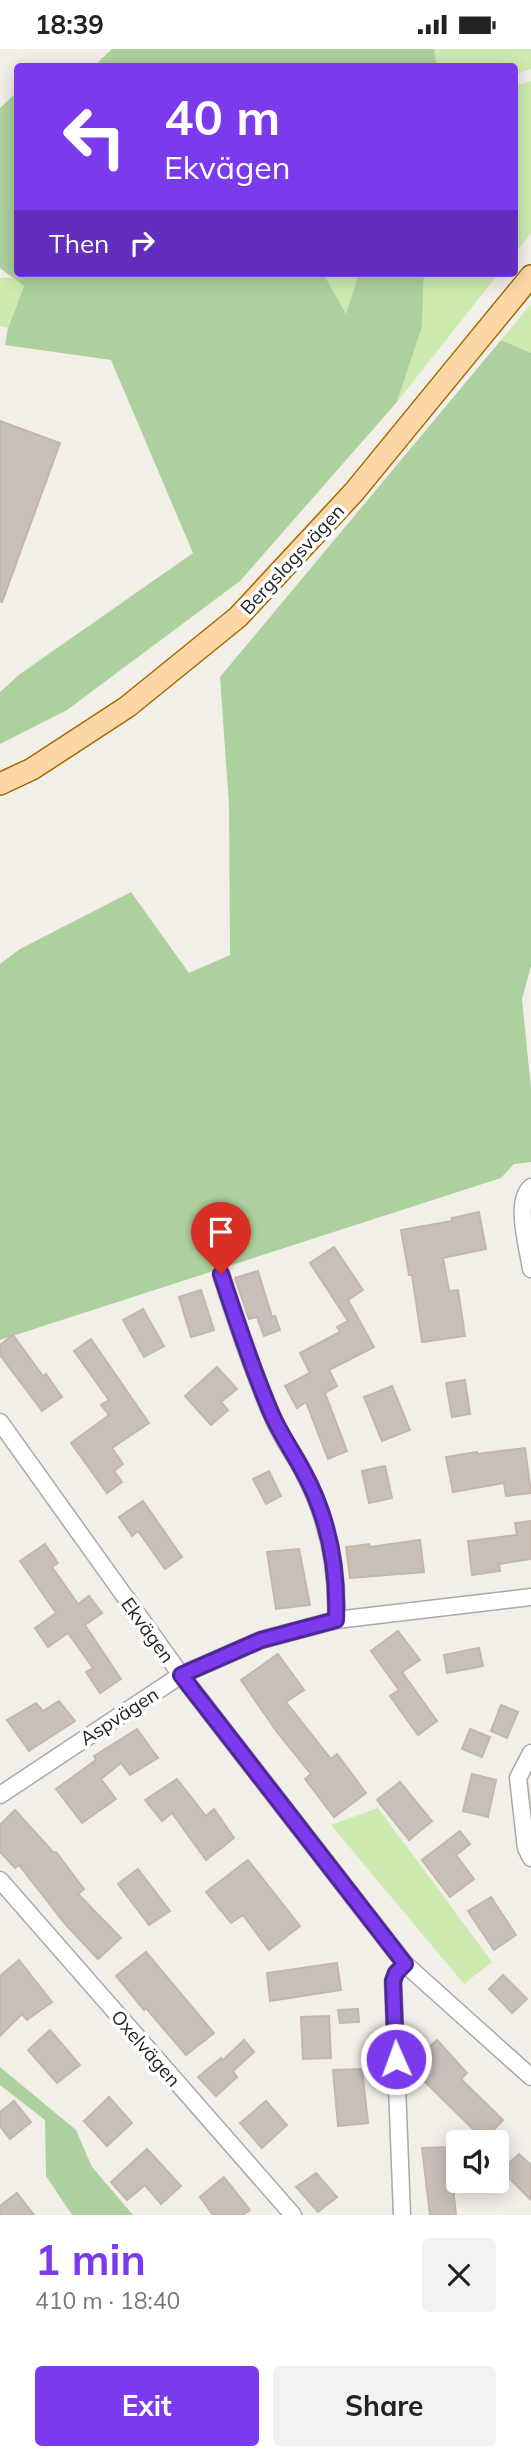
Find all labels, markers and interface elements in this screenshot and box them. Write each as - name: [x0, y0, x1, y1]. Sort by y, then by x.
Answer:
- text: 18:39: [35, 8, 104, 41]
- text: 40 m: [164, 86, 280, 147]
- icon: left: [49, 91, 140, 182]
- text: Ekvägen: [164, 147, 290, 187]
- icon: right: [123, 224, 161, 262]
- text: Then: [49, 227, 109, 260]
- street label: Bergslagsvägen: [235, 499, 349, 619]
- pin: [191, 1202, 251, 1274]
- icon: arrive: [202, 1213, 240, 1251]
- street label: Ekvägen: [116, 1593, 180, 1667]
- street label: Aspvägen: [75, 1682, 163, 1750]
- street label: Oxelvägen: [106, 2005, 186, 2091]
- position arrow: [359, 2022, 433, 2096]
- map controls: [446, 2130, 509, 2193]
- button: sound: [446, 2130, 509, 2193]
- text: 1 min: [35, 2233, 146, 2286]
- button: close: [422, 2238, 496, 2312]
- text: 410 m · 18:40: [35, 2286, 180, 2315]
- button: Exit: [35, 2366, 259, 2446]
- button: Share: [273, 2366, 496, 2446]

